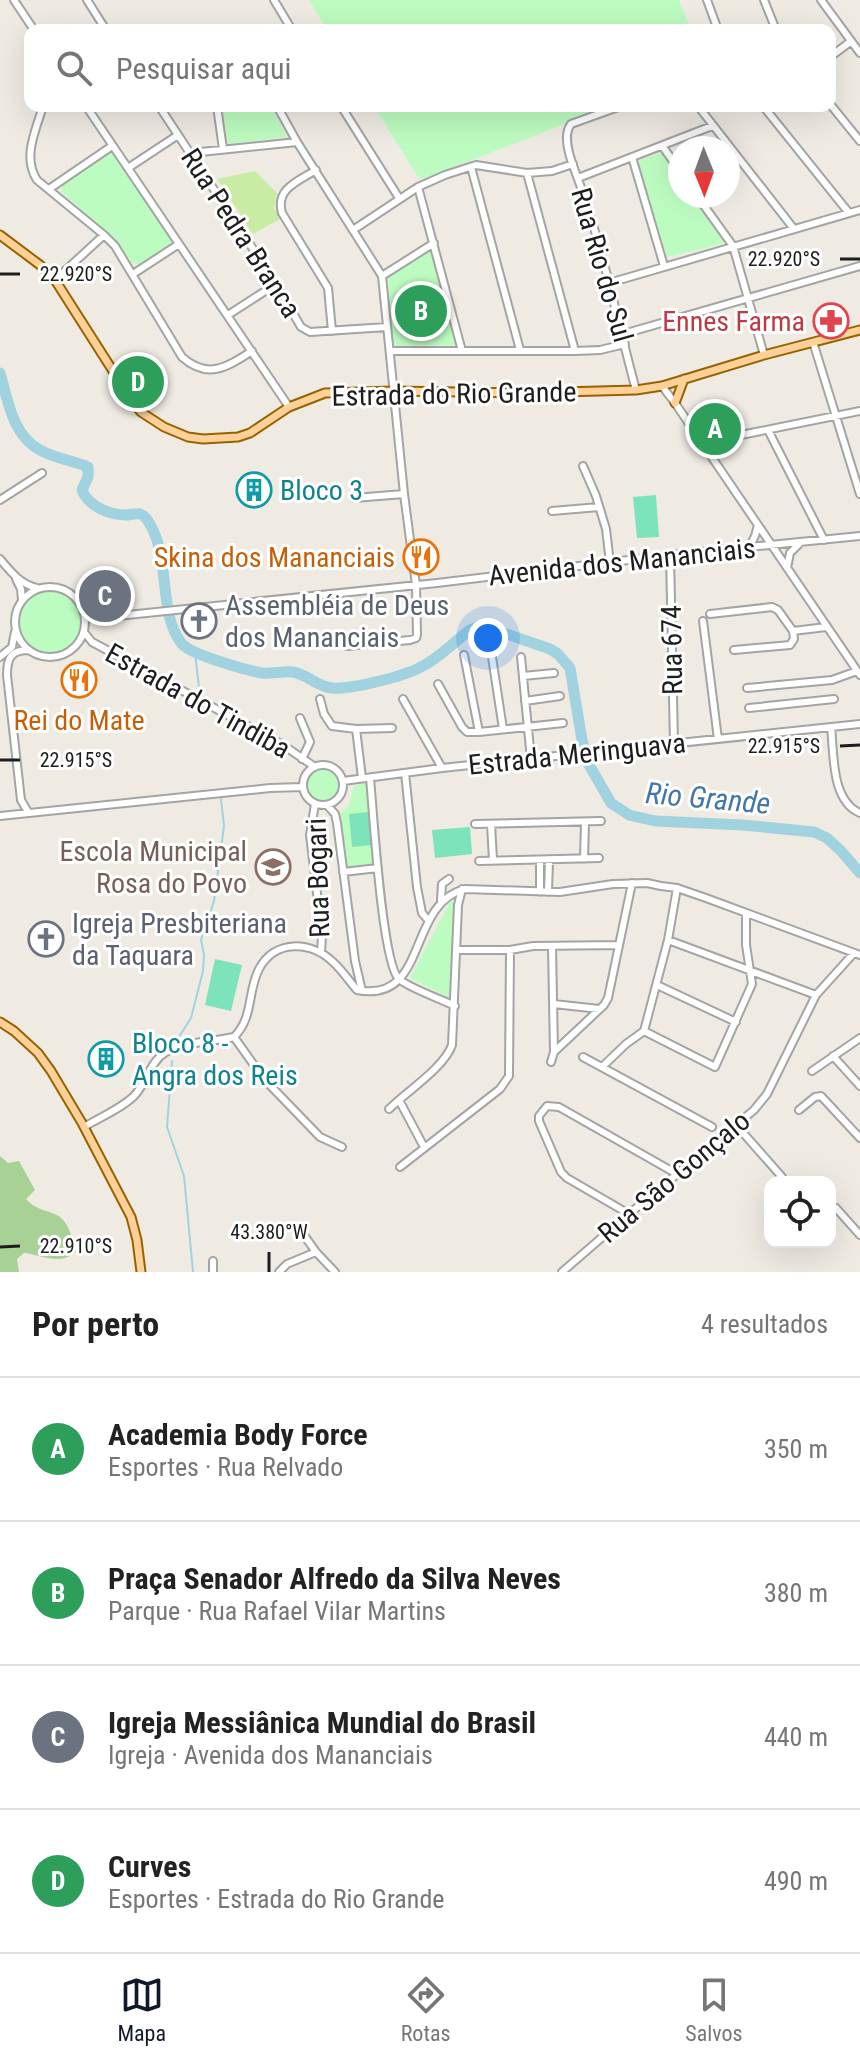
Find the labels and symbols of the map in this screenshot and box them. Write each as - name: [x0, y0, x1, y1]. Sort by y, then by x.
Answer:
- north arrow: [668, 136, 740, 208]
- street label: Rua Pedra Branca: [174, 142, 308, 324]
- street label: Rua Rio do Sul: [564, 184, 640, 346]
- text: 22.920°S: [748, 247, 820, 271]
- text: 22.920°S: [40, 262, 112, 286]
- pin: B: [395, 281, 447, 341]
- pharmacy icon: Ennes Farma: [812, 302, 850, 340]
- place label: Ennes Farma: [662, 305, 805, 338]
- pin: D: [112, 352, 164, 412]
- street label: Estrada do Rio Grande: [331, 375, 577, 413]
- pin: A: [689, 399, 741, 459]
- building icon: Bloco 3: [235, 471, 273, 509]
- place label: Bloco 3: [280, 474, 363, 507]
- street label: Avenida dos Mananciais: [487, 532, 757, 592]
- restaurant icon: Skina dos Mananciais: [402, 538, 440, 576]
- place label: Skina dos Mananciais: [154, 541, 395, 574]
- pin: C: [79, 566, 131, 626]
- place label: Assembléia de Deus dos Mananciais: [225, 589, 449, 654]
- church icon: Assembléia de Deus dos Mananciais: [180, 602, 218, 640]
- street label: Rua 674: [655, 605, 689, 695]
- your location: [468, 618, 508, 658]
- street label: Estrada do Tindiba: [100, 637, 296, 765]
- restaurant icon: Rei do Mate: [60, 661, 98, 699]
- place label: Rei do Mate: [13, 704, 145, 737]
- street label: Estrada Meringuava: [467, 726, 687, 782]
- text: 22.915°S: [748, 734, 820, 758]
- text: 22.915°S: [40, 748, 112, 772]
- water label: Rio Grande: [644, 775, 772, 821]
- street label: Rua Bogari: [299, 818, 337, 938]
- place label: Escola Municipal Rosa do Povo: [59, 835, 247, 900]
- school or university icon: Escola Municipal Rosa do Povo: [254, 848, 292, 886]
- place label: Igreja Presbiteriana da Taquara: [72, 907, 287, 972]
- church icon: Igreja Presbiteriana da Taquara: [27, 920, 65, 958]
- place label: Bloco 8 - Angra dos Reis: [132, 1027, 298, 1092]
- building icon: Bloco 8 - Angra dos Reis: [87, 1040, 125, 1078]
- street label: Rua São Gonçalo: [592, 1104, 756, 1250]
- text: 43.380°W: [230, 1220, 308, 1244]
- text: 22.910°S: [40, 1234, 112, 1258]

